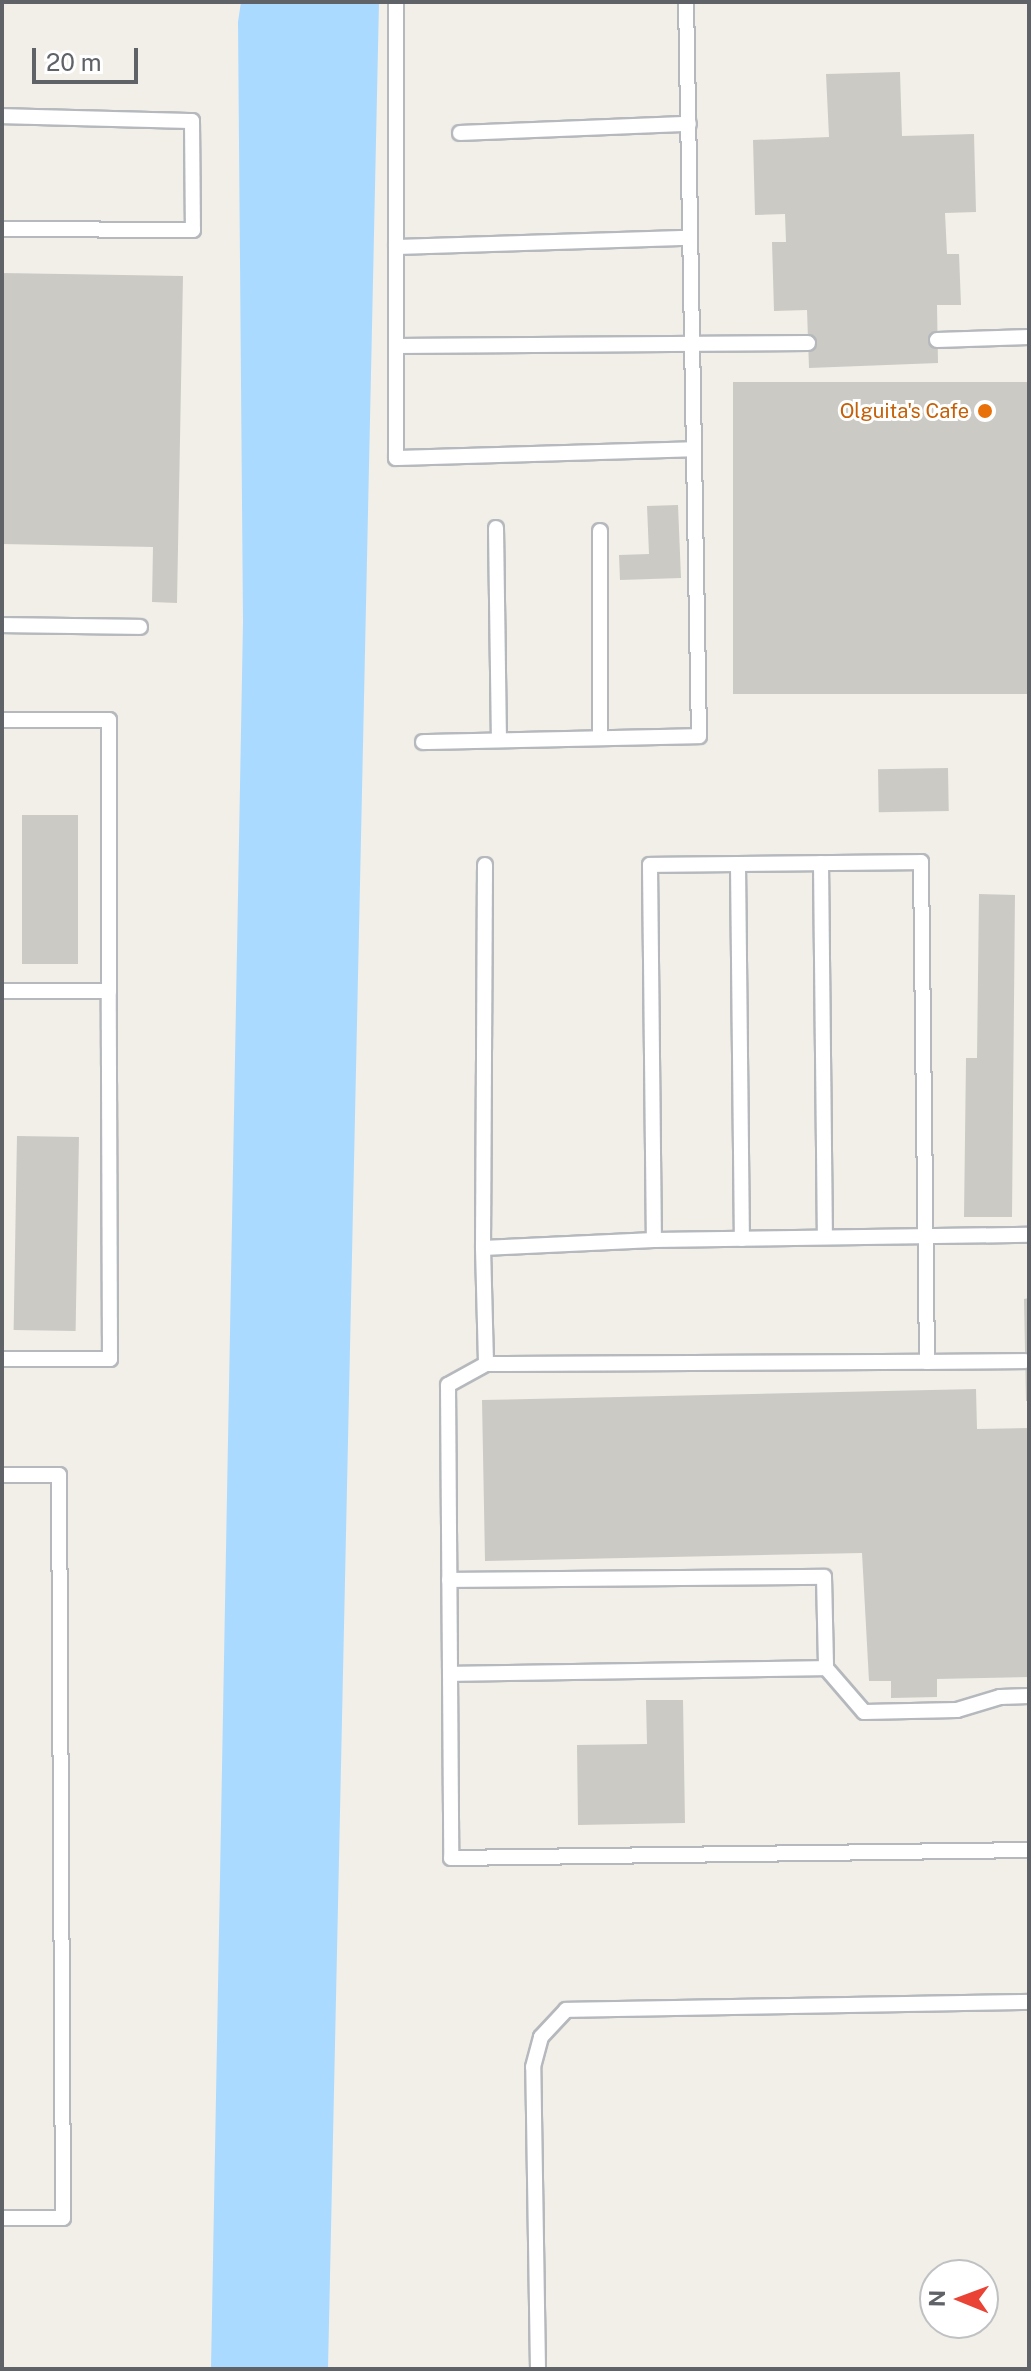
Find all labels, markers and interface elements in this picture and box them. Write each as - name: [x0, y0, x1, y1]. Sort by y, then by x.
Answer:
- scale bar: [36, 32, 142, 82]
- text: 20 m: [46, 48, 102, 76]
- place label: Olguita's Cafe: [840, 399, 969, 423]
- marker: Olguita's Cafe: [976, 402, 994, 420]
- north arrow: [919, 2259, 999, 2339]
- text: N: [924, 2290, 950, 2307]

